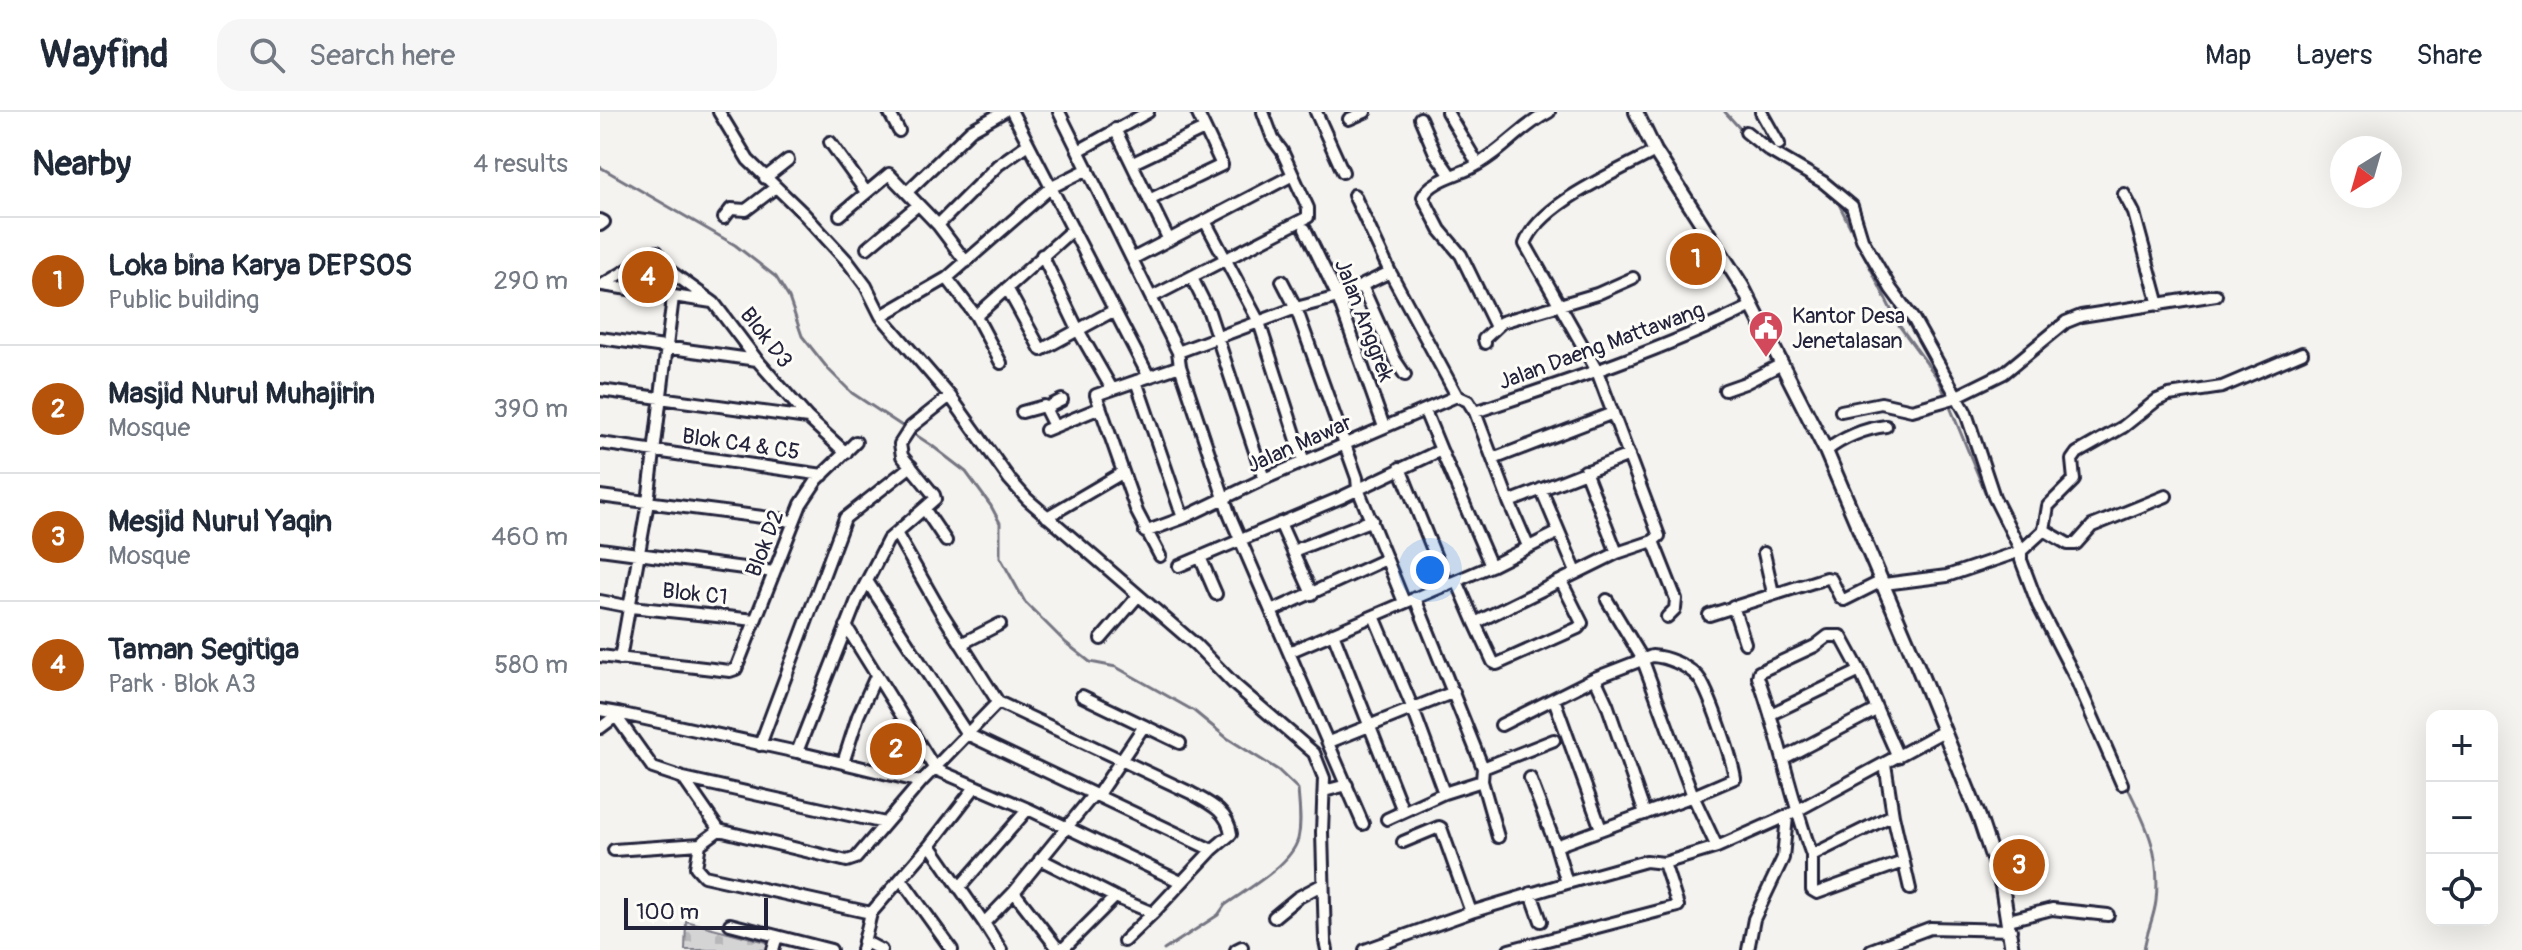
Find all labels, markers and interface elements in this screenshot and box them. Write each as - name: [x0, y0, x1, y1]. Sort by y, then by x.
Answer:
- search box: [217, 19, 777, 91]
- text: Wayfind: [40, 31, 169, 79]
- icon: search: [245, 33, 289, 77]
- text: Search here: [309, 37, 455, 74]
- text: Map: [2205, 38, 2251, 73]
- text: Layers: [2295, 38, 2372, 73]
- text: Share: [2416, 38, 2482, 73]
- north arrow: [2330, 136, 2402, 208]
- text: Nearby: [32, 143, 131, 186]
- text: 4 results: [473, 148, 568, 180]
- pin: 1: [1670, 229, 1722, 289]
- text: Loka bina Karya DEPSOS: [108, 247, 412, 284]
- pin: 4: [622, 247, 674, 307]
- street label: Jalan Anggrek: [1328, 255, 1400, 386]
- text: 1: [53, 265, 63, 297]
- text: 290 m: [494, 265, 568, 297]
- text: Public building: [108, 284, 259, 316]
- street label: Jalan Daeng Mattawang: [1495, 296, 1708, 396]
- street label: Blok D3: [734, 302, 799, 374]
- place label: Kantor Desa Jenetalasan: [1792, 302, 1905, 355]
- public building icon: Kantor Desa Jenetalasan: [1747, 309, 1785, 359]
- text: Masjid Nurul Muhajirin: [108, 375, 375, 412]
- text: 2: [51, 393, 65, 425]
- text: 390 m: [494, 393, 568, 425]
- street label: Jalan Mawar: [1243, 408, 1356, 479]
- text: Mosque: [108, 412, 190, 444]
- street label: Blok C4 & C5: [680, 422, 802, 466]
- text: Mesjid Nurul Yaqin: [108, 503, 332, 540]
- street label: Blok D2: [739, 506, 790, 581]
- text: 3: [51, 521, 65, 553]
- text: 460 m: [491, 521, 568, 553]
- text: Mosque: [108, 540, 190, 572]
- your location: [1410, 550, 1450, 590]
- street label: Blok C1: [661, 577, 729, 611]
- text: Taman Segitiga: [108, 631, 299, 668]
- text: 4: [50, 649, 66, 681]
- text: 580 m: [494, 649, 568, 681]
- text: Park · Blok A3: [108, 668, 256, 700]
- map controls: [2426, 710, 2498, 926]
- button: +: [2426, 710, 2498, 782]
- pin: 2: [870, 719, 922, 779]
- button: −: [2426, 782, 2498, 854]
- pin: 3: [1993, 835, 2045, 895]
- button: locate: [2426, 854, 2498, 926]
- scale bar: [624, 894, 768, 930]
- text: 100 m: [636, 898, 699, 926]

